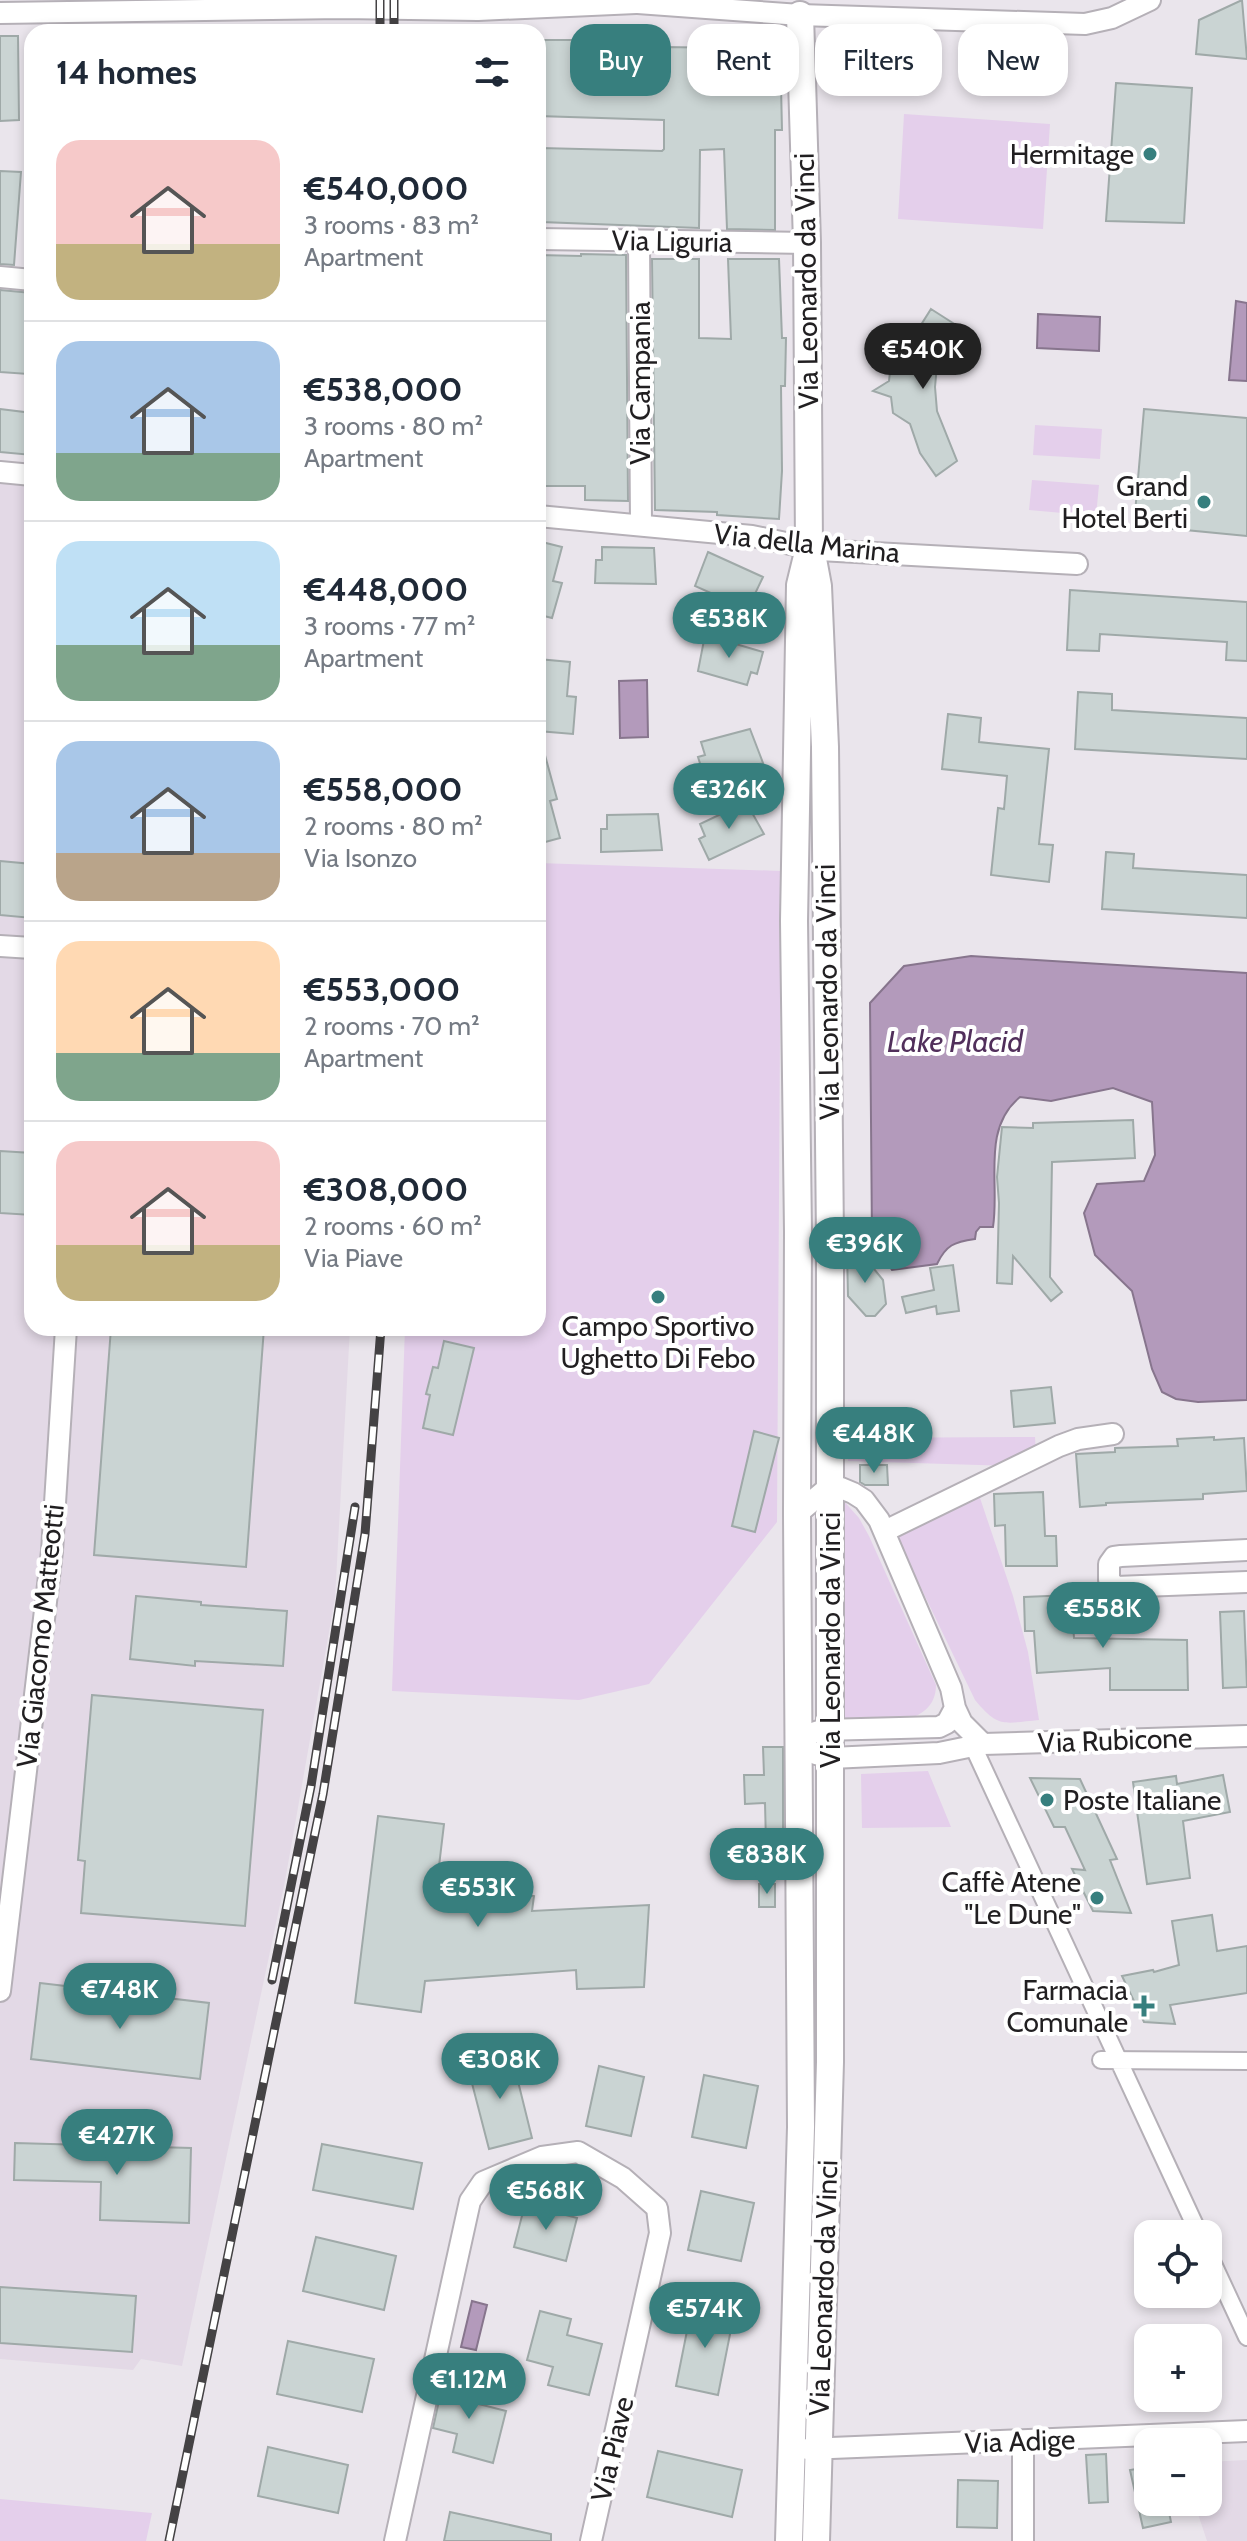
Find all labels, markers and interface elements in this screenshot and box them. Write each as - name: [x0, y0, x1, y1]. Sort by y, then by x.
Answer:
- chip: Buy: [570, 24, 671, 96]
- chip: Rent: [687, 24, 799, 96]
- chip: Filters: [815, 24, 942, 96]
- chip: New: [958, 24, 1068, 96]
- icon: filters: [470, 50, 514, 94]
- text: 14 homes: [56, 51, 197, 93]
- place label: Hermitage: [1010, 137, 1134, 171]
- marker: Hermitage: [1141, 145, 1159, 163]
- street label: Via Leonardo da Vinci: [787, 153, 825, 409]
- text: €540,000: [304, 167, 468, 209]
- icon: home: [120, 172, 216, 268]
- text: 3 rooms · 83 m²: [304, 209, 479, 241]
- street label: Via Liguria: [611, 223, 733, 259]
- text: Apartment: [304, 241, 423, 273]
- street label: Via Campania: [623, 301, 657, 465]
- pin: €540K: [867, 323, 979, 391]
- text: €540K: [882, 333, 964, 365]
- text: €538,000: [304, 368, 463, 410]
- icon: home: [120, 373, 216, 469]
- text: 3 rooms · 80 m²: [304, 410, 483, 442]
- text: Apartment: [304, 442, 423, 474]
- place label: Grand Hotel Berti: [1062, 469, 1188, 535]
- marker: Grand Hotel Berti: [1195, 493, 1213, 511]
- street label: Via della Marina: [712, 516, 902, 570]
- text: €448,000: [304, 568, 468, 610]
- icon: home: [120, 573, 216, 669]
- pin: €538K: [673, 592, 785, 660]
- text: €538K: [691, 602, 767, 634]
- text: 3 rooms · 77 m²: [304, 610, 475, 642]
- text: Apartment: [304, 642, 423, 674]
- pin: €326K: [673, 763, 785, 831]
- text: €558,000: [304, 768, 462, 810]
- icon: home: [120, 773, 216, 869]
- text: €326K: [691, 773, 767, 805]
- text: 2 rooms · 80 m²: [304, 810, 483, 842]
- text: Via Isonzo: [304, 842, 417, 874]
- street label: Via Leonardo da Vinci: [808, 864, 846, 1120]
- text: €553,000: [304, 968, 460, 1010]
- icon: home: [120, 973, 216, 1069]
- text: 2 rooms · 70 m²: [304, 1010, 480, 1042]
- water label: Lake Placid: [887, 1023, 1024, 1060]
- text: Apartment: [304, 1042, 423, 1074]
- text: €308,000: [304, 1168, 468, 1210]
- icon: home: [120, 1173, 216, 1269]
- text: 2 rooms · 60 m²: [304, 1210, 482, 1242]
- pin: €396K: [809, 1217, 921, 1285]
- text: €396K: [827, 1227, 903, 1259]
- text: Via Piave: [304, 1242, 403, 1274]
- marker: Campo Sportivo Ughetto Di Febo: [649, 1288, 667, 1306]
- place label: Campo Sportivo Ughetto Di Febo: [561, 1309, 755, 1375]
- pin: €448K: [818, 1407, 930, 1475]
- text: €448K: [834, 1417, 914, 1449]
- street label: Via Giacomo Matteotti: [9, 1502, 71, 1770]
- street label: Via Leonardo da Vinci: [813, 1512, 847, 1768]
- pin: €558K: [1047, 1582, 1159, 1650]
- text: €558K: [1065, 1592, 1141, 1624]
- street label: Via Rubicone: [1037, 1720, 1193, 1760]
- place label: Poste Italiane: [1063, 1783, 1221, 1817]
- marker: Poste Italiane: [1038, 1791, 1056, 1809]
- pin: €838K: [711, 1828, 823, 1896]
- text: €838K: [728, 1838, 806, 1870]
- pin: €553K: [422, 1861, 534, 1929]
- place label: Caffè Atene "Le Dune": [941, 1865, 1081, 1931]
- text: €553K: [441, 1871, 515, 1903]
- marker: Caffè Atene "Le Dune": [1088, 1889, 1106, 1907]
- pin: €748K: [64, 1963, 176, 2031]
- text: €748K: [81, 1973, 159, 2005]
- place label: Farmacia Comunale: [1007, 1973, 1129, 2039]
- marker: Farmacia Comunale: [1135, 1997, 1153, 2015]
- pin: €308K: [444, 2033, 556, 2101]
- text: €308K: [459, 2043, 541, 2075]
- pin: €427K: [61, 2109, 173, 2177]
- text: €427K: [79, 2119, 155, 2151]
- street label: Via Leonardo da Vinci: [802, 2159, 844, 2417]
- pin: €568K: [490, 2164, 602, 2232]
- text: €568K: [507, 2174, 585, 2206]
- map controls: [1134, 2220, 1222, 2516]
- button: locate: [1134, 2220, 1222, 2308]
- pin: €574K: [649, 2282, 761, 2350]
- text: €574K: [667, 2292, 743, 2324]
- button: +: [1134, 2324, 1222, 2412]
- pin: €1.12M: [404, 2353, 534, 2421]
- text: €1.12M: [431, 2363, 507, 2395]
- street label: Via Piave: [583, 2393, 641, 2505]
- street label: Via Adige: [964, 2422, 1076, 2460]
- button: −: [1134, 2428, 1222, 2516]

